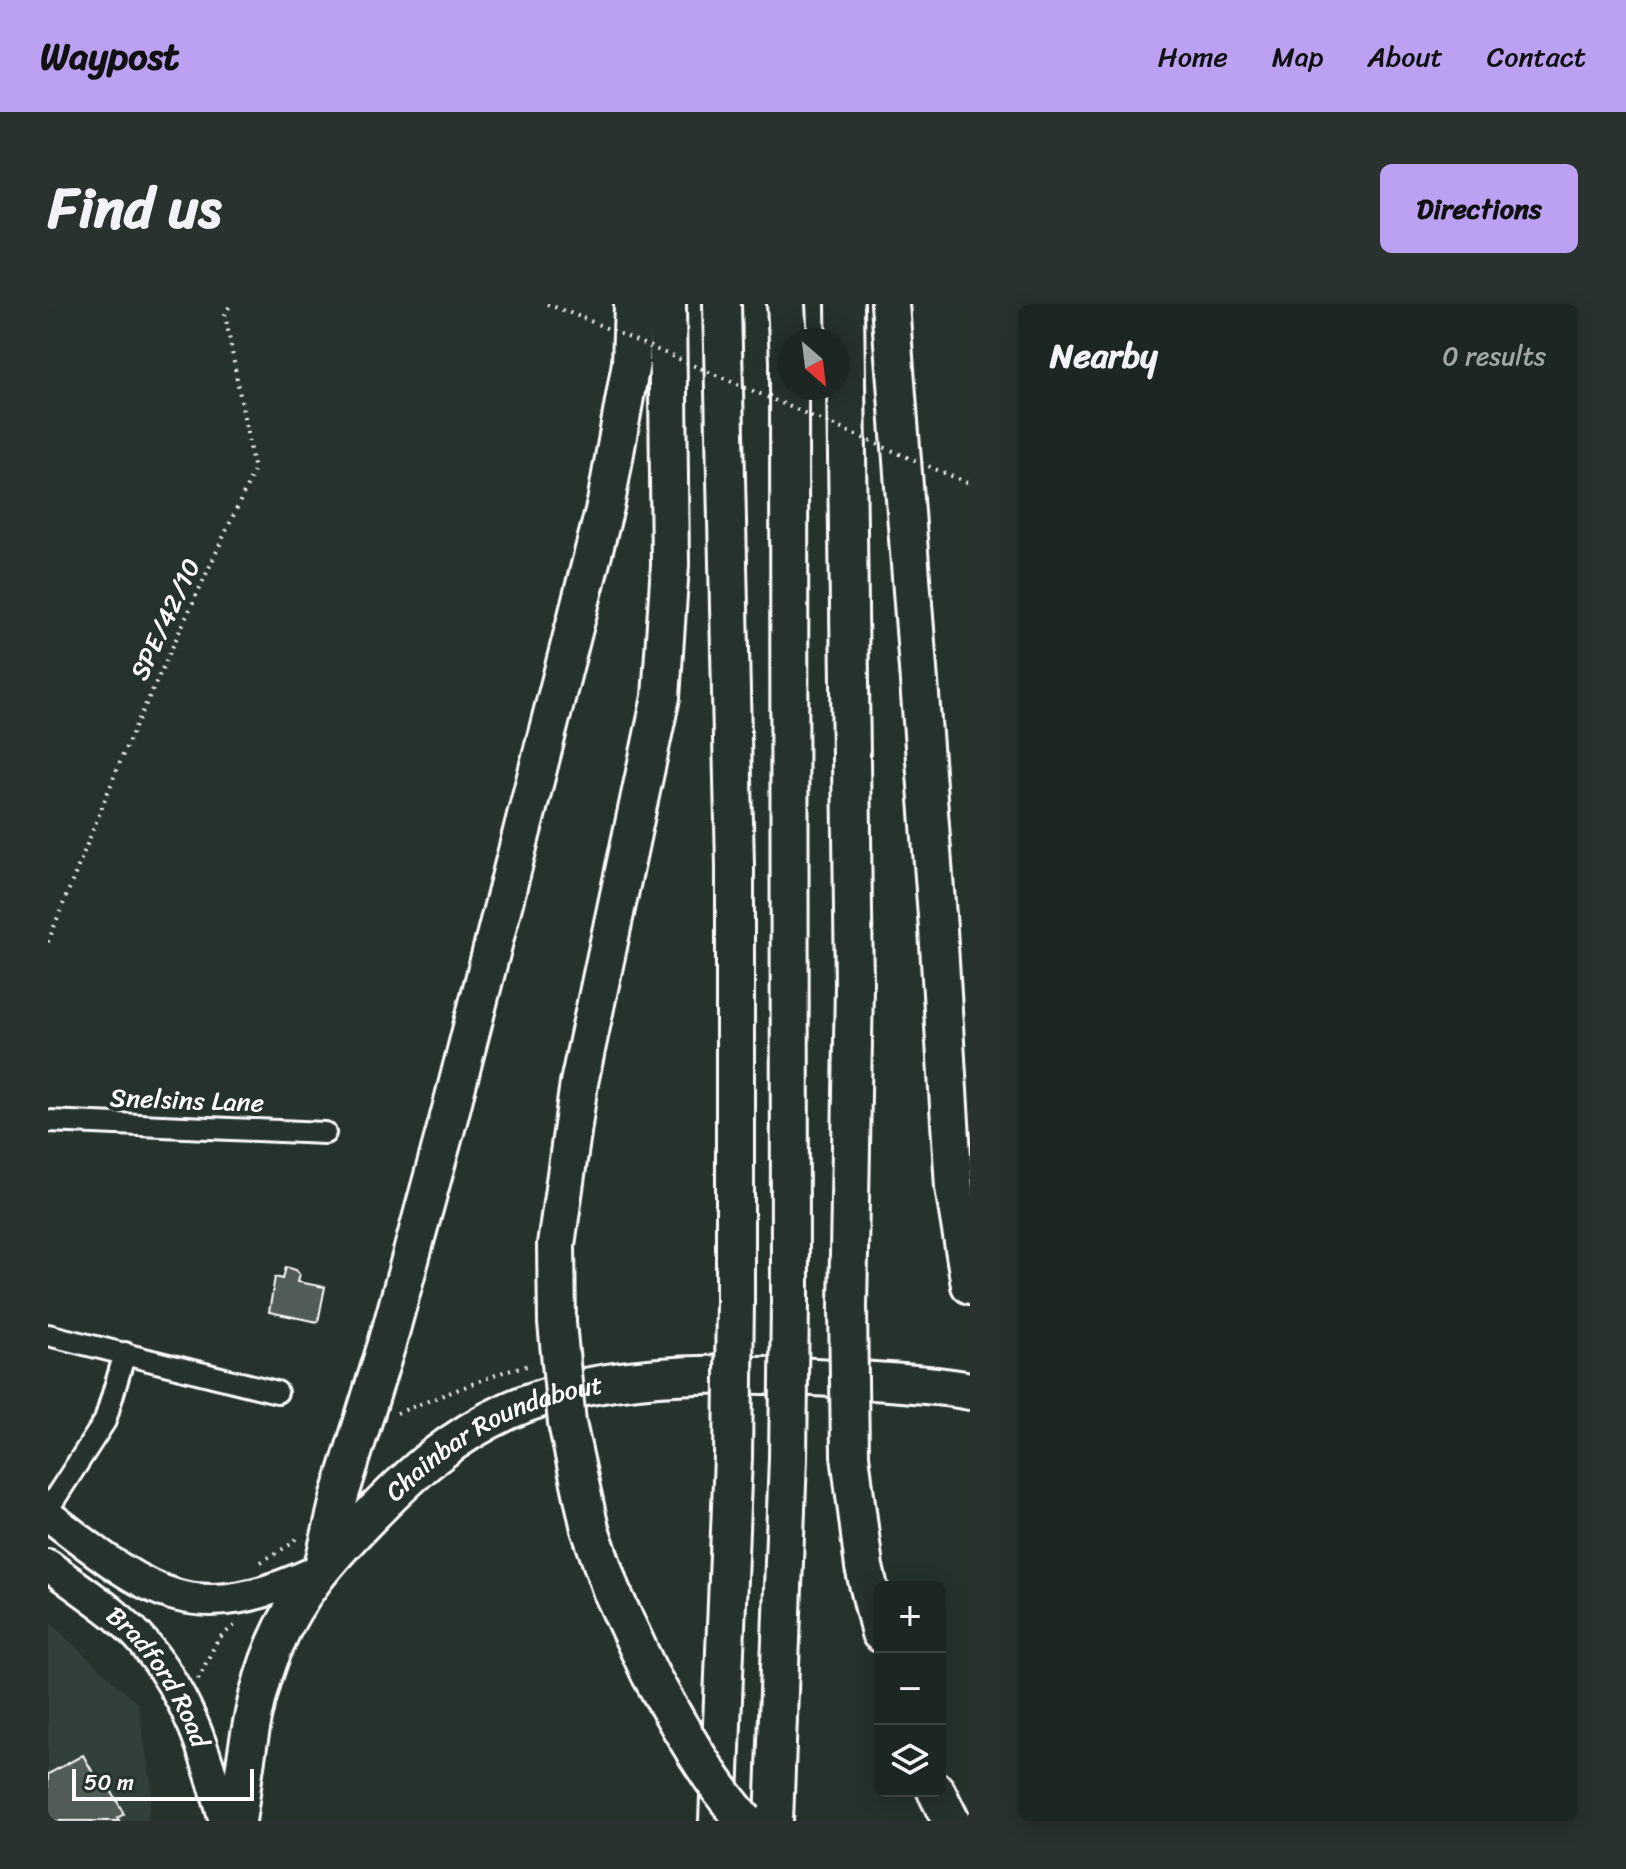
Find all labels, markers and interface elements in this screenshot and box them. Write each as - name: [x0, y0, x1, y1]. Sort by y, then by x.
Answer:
- text: Waypost: [40, 23, 180, 90]
- text: Home: [1158, 32, 1228, 81]
- text: Map: [1272, 32, 1323, 81]
- text: About: [1367, 32, 1443, 81]
- text: Contact: [1487, 32, 1586, 81]
- text: Find us: [48, 159, 221, 258]
- button: Directions: [1380, 164, 1578, 253]
- text: Nearby: [1050, 326, 1158, 386]
- north arrow: [778, 328, 850, 400]
- text: 0 results: [1442, 333, 1546, 379]
- street label: SPE/42/10: [117, 550, 213, 688]
- street label: Snelsins Lane: [109, 1074, 265, 1126]
- street label: Chainbar Roundabout: [374, 1361, 606, 1513]
- map controls: [874, 1581, 946, 1797]
- button: +: [874, 1581, 946, 1653]
- street label: Bradford Road: [96, 1593, 224, 1756]
- button: −: [874, 1653, 946, 1725]
- button: layers: [874, 1725, 946, 1797]
- text: 50 m: [84, 1763, 134, 1802]
- scale bar: [72, 1765, 254, 1801]

